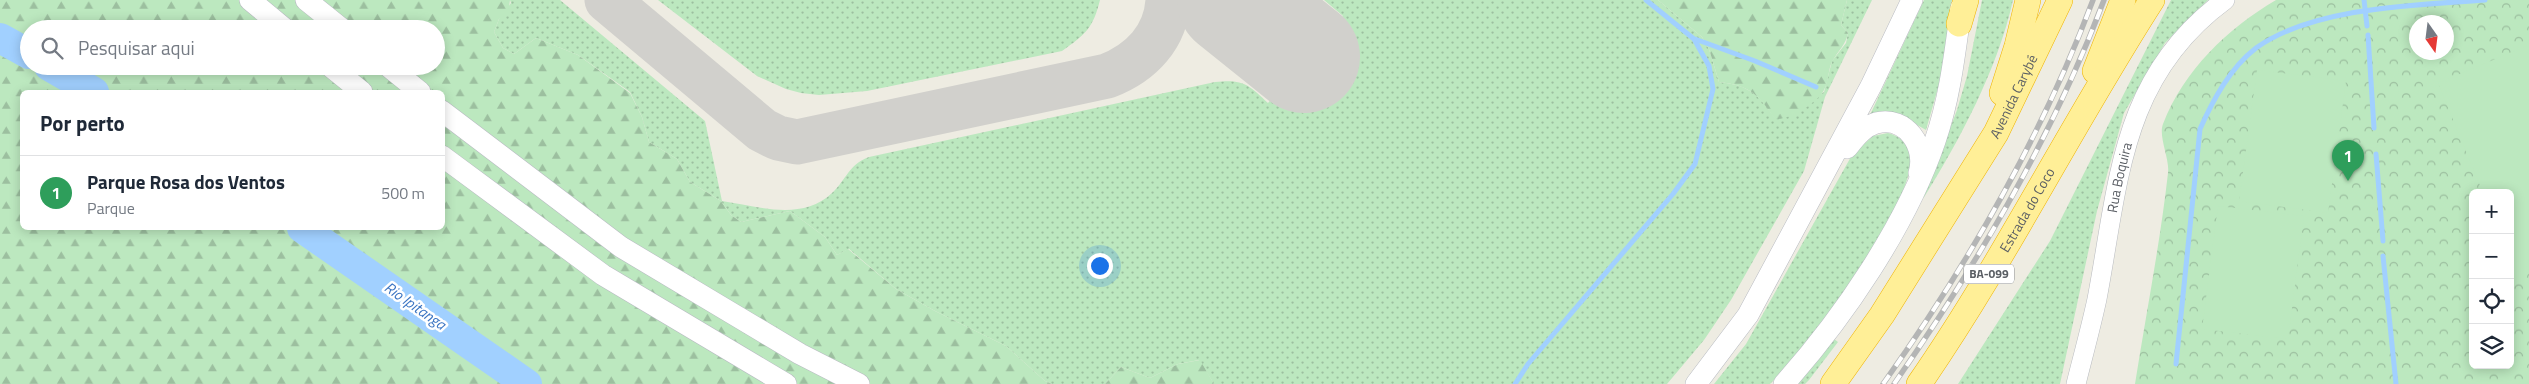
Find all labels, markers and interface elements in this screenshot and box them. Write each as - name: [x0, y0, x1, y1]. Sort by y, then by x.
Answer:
- north arrow: [2409, 15, 2454, 60]
- search box: [20, 20, 445, 75]
- text: Pesquisar aqui: [78, 33, 195, 62]
- icon: search: [38, 34, 66, 62]
- street label: Avenida Carybé: [1984, 51, 2042, 142]
- text: Por perto: [40, 107, 125, 139]
- street label: Rua Boquira: [2101, 140, 2137, 214]
- pin: 1: [2332, 140, 2364, 181]
- street label: Estrada do Coco: [1994, 163, 2060, 256]
- text: Parque Rosa dos Ventos: [87, 167, 285, 196]
- text: 1: [52, 181, 60, 205]
- text: 500 m: [381, 181, 425, 205]
- map controls: [2469, 189, 2514, 369]
- button: +: [2469, 189, 2514, 234]
- text: Parque: [87, 196, 135, 220]
- button: −: [2469, 234, 2514, 279]
- your location: [1087, 253, 1113, 279]
- road number: BA-099: [1964, 264, 2014, 284]
- water label: Rio Ipitanga: [380, 276, 452, 336]
- button: locate: [2469, 279, 2514, 324]
- button: layers: [2469, 324, 2514, 369]

